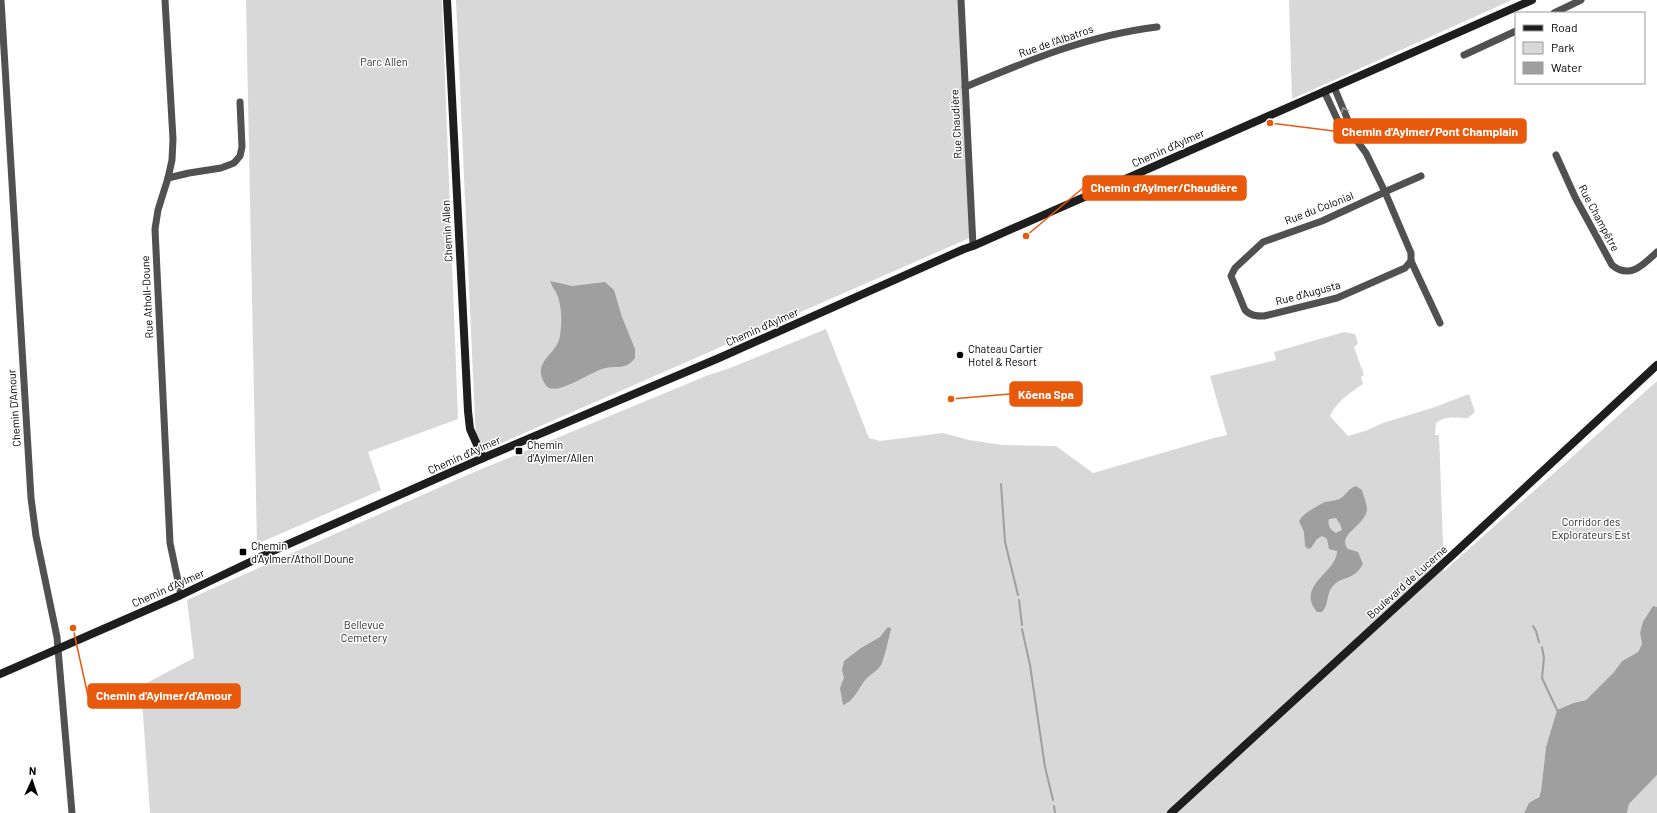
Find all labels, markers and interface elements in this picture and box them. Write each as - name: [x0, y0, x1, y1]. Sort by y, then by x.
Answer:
- legend: [1515, 12, 1645, 84]
- text: Road: [1551, 20, 1578, 34]
- street label: Rue de l'Albatros: [1017, 22, 1095, 59]
- text: Park: [1551, 40, 1575, 54]
- park label: Parc Allen: [360, 55, 408, 68]
- text: Water: [1551, 60, 1583, 74]
- street label: Rue Chaudière: [947, 89, 964, 159]
- one-way arrow: [1340, 107, 1348, 114]
- callout: Chemin d'Aylmer/Pont Champlain: [1334, 119, 1526, 143]
- text: Chemin d'Aylmer/Pont Champlain: [1342, 124, 1518, 138]
- street label: Chemin d'Aylmer: [1129, 126, 1206, 169]
- callout: Chemin d'Aylmer/Chaudière: [1083, 176, 1246, 200]
- text: Chemin d'Aylmer/Chaudière: [1090, 180, 1238, 194]
- street label: Rue Champêtre: [1576, 182, 1623, 253]
- street label: Rue du Colonial: [1282, 188, 1355, 227]
- street label: Chemin Allen: [438, 200, 455, 262]
- street label: Rue Atholl-Doune: [138, 255, 155, 339]
- street label: Rue d'Augusta: [1274, 278, 1342, 307]
- street label: Chemin d'Aylmer: [723, 305, 800, 348]
- place label: Chateau Cartier Hotel & Resort: [968, 342, 1043, 368]
- marker: Chateau Cartier Hotel & Resort: [955, 350, 965, 360]
- street label: Chemin D'Amour: [4, 369, 23, 447]
- callout: Kōena Spa: [1010, 382, 1082, 406]
- text: Kōena Spa: [1018, 387, 1074, 401]
- street label: Chemin d'Aylmer: [425, 433, 502, 476]
- place label: Chemin d'Aylmer/Allen: [527, 438, 594, 464]
- marker: Chemin d'Aylmer/Allen: [514, 446, 524, 456]
- park label: Corridor des Explorateurs Est: [1551, 515, 1631, 541]
- place label: Chemin d'Aylmer/Atholl Doune: [251, 539, 354, 565]
- street label: Boulevard de Lucerne: [1364, 542, 1450, 621]
- marker: Chemin d'Aylmer/Atholl Doune: [238, 547, 248, 557]
- street label: Chemin d'Aylmer: [129, 566, 206, 609]
- park label: Bellevue Cemetery: [341, 618, 387, 644]
- callout: Chemin d'Aylmer/d'Amour: [88, 684, 240, 708]
- text: Chemin d'Aylmer/d'Amour: [96, 688, 232, 702]
- north arrow: [12, 761, 52, 801]
- text: N: [29, 764, 37, 777]

